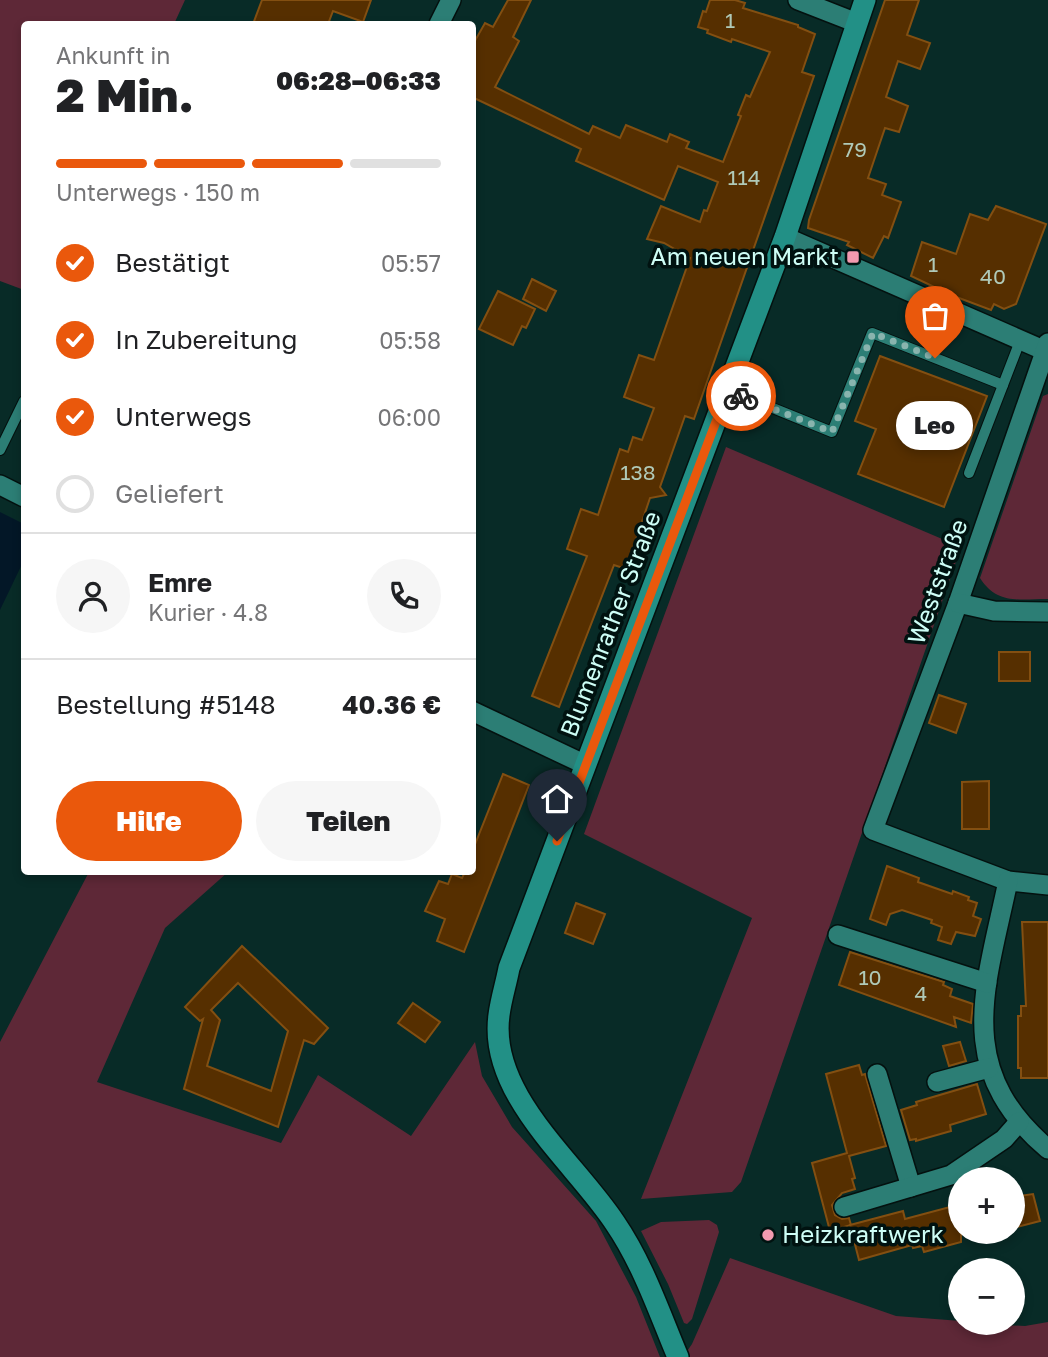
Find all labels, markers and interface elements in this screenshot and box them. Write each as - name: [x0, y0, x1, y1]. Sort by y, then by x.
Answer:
- house number: 1: [725, 7, 735, 33]
- text: Ankunft in: [56, 41, 171, 69]
- text: 06:28–06:33: [276, 65, 441, 96]
- text: 2 Min.: [56, 67, 194, 122]
- house number: 79: [843, 136, 867, 162]
- house number: 114: [727, 164, 761, 190]
- text: Unterwegs · 150 m: [56, 178, 260, 206]
- place label: Am neuen Markt: [651, 241, 839, 270]
- icon: check: [56, 244, 94, 282]
- text: Bestätigt: [115, 247, 230, 278]
- text: 05:57: [381, 249, 441, 277]
- marker: Am neuen Markt: [845, 249, 861, 265]
- house number: 1: [928, 251, 938, 277]
- house number: 40: [980, 263, 1006, 289]
- pin: [905, 286, 965, 358]
- icon: bag: [916, 297, 954, 335]
- icon: check: [56, 321, 94, 359]
- text: In Zubereitung: [115, 324, 298, 355]
- text: 05:58: [379, 326, 441, 354]
- courier: [706, 361, 776, 431]
- icon: bike: [722, 377, 760, 415]
- icon: check: [56, 398, 94, 436]
- callout: Leo: [897, 400, 974, 449]
- text: Unterwegs: [115, 401, 252, 432]
- text: 06:00: [377, 403, 441, 431]
- text: Leo: [914, 411, 955, 439]
- house number: 138: [620, 459, 656, 485]
- text: Geliefert: [115, 478, 224, 509]
- street label: Blumenrather Straße: [553, 507, 666, 740]
- street label: Weststraße: [901, 515, 973, 648]
- button: person: [56, 559, 130, 633]
- button: phone: [367, 559, 441, 633]
- text: Emre: [148, 567, 212, 598]
- text: Kurier · 4.8: [148, 598, 268, 626]
- text: Bestellung #5148: [56, 689, 276, 720]
- text: 40.36 €: [342, 689, 441, 720]
- pin: [527, 769, 587, 841]
- icon: home: [538, 780, 576, 818]
- button: Hilfe: [56, 781, 242, 861]
- button: Teilen: [256, 781, 441, 861]
- house number: 10: [858, 964, 882, 990]
- house number: 4: [915, 980, 927, 1006]
- map controls: [948, 1167, 1025, 1335]
- button: +: [948, 1167, 1025, 1244]
- place label: Heizkraftwerk: [782, 1219, 944, 1248]
- marker: Heizkraftwerk: [760, 1227, 776, 1243]
- button: −: [948, 1258, 1025, 1335]

